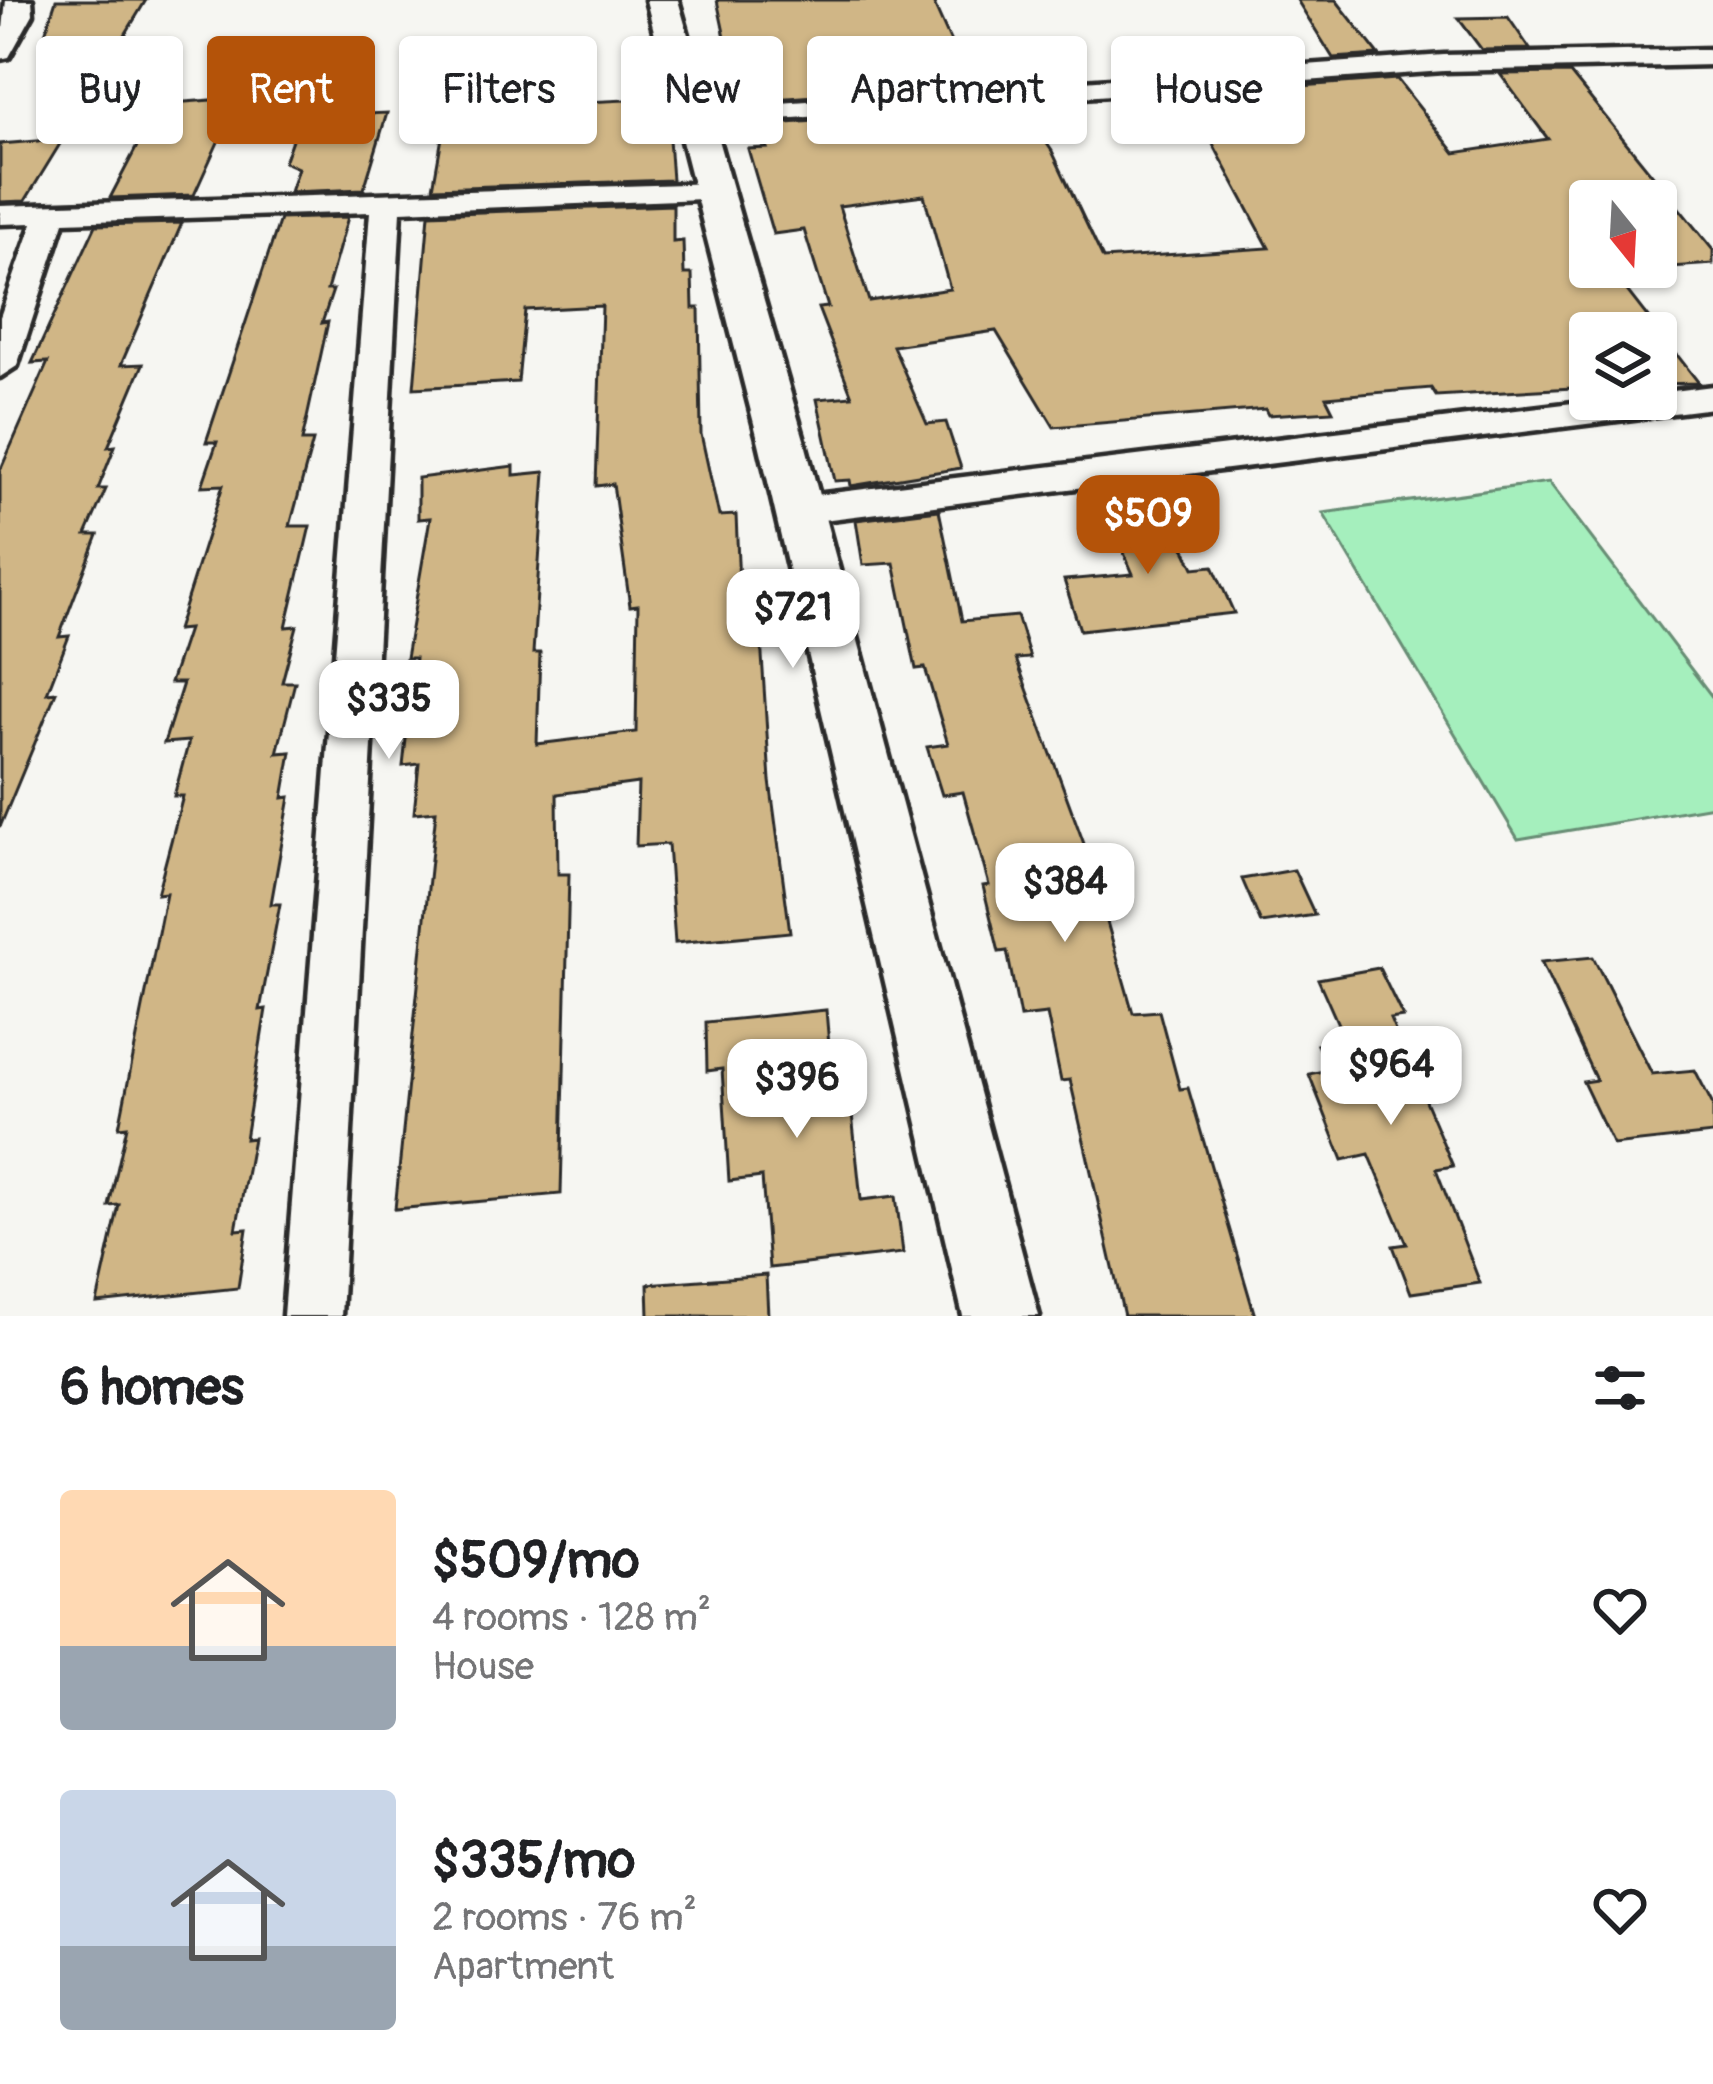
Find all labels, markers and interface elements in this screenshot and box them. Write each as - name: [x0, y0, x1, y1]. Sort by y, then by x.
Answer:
- chip: Buy: [36, 36, 183, 144]
- chip: Rent: [207, 36, 375, 144]
- chip: Filters: [399, 36, 597, 144]
- chip: New: [621, 36, 783, 144]
- chip: Apartment: [807, 36, 1087, 144]
- chip: House: [1111, 36, 1305, 144]
- north arrow: [1569, 180, 1677, 288]
- map controls: [1569, 180, 1677, 420]
- button: layers: [1569, 312, 1677, 420]
- pin: $509: [1077, 475, 1219, 577]
- text: $509: [1104, 489, 1193, 538]
- pin: $721: [722, 569, 864, 671]
- text: $721: [754, 583, 832, 632]
- pin: $335: [318, 660, 460, 762]
- text: $335: [346, 674, 432, 723]
- pin: $384: [994, 843, 1136, 945]
- text: $384: [1022, 857, 1108, 906]
- pin: $964: [1320, 1026, 1462, 1128]
- pin: $396: [726, 1039, 868, 1141]
- text: $964: [1348, 1040, 1434, 1089]
- text: $396: [754, 1053, 840, 1102]
- icon: filters: [1587, 1355, 1653, 1421]
- text: 6 homes: [60, 1356, 244, 1420]
- text: $509/mo: [432, 1529, 639, 1593]
- icon: home: [156, 1538, 300, 1682]
- icon: heart: [1587, 1577, 1653, 1643]
- text: 4 rooms · 128 m²: [432, 1593, 711, 1642]
- text: House: [432, 1642, 534, 1691]
- text: $335/mo: [432, 1829, 635, 1893]
- icon: home: [156, 1838, 300, 1982]
- icon: heart: [1587, 1877, 1653, 1943]
- text: 2 rooms · 76 m²: [432, 1893, 697, 1942]
- text: Apartment: [432, 1942, 614, 1991]

